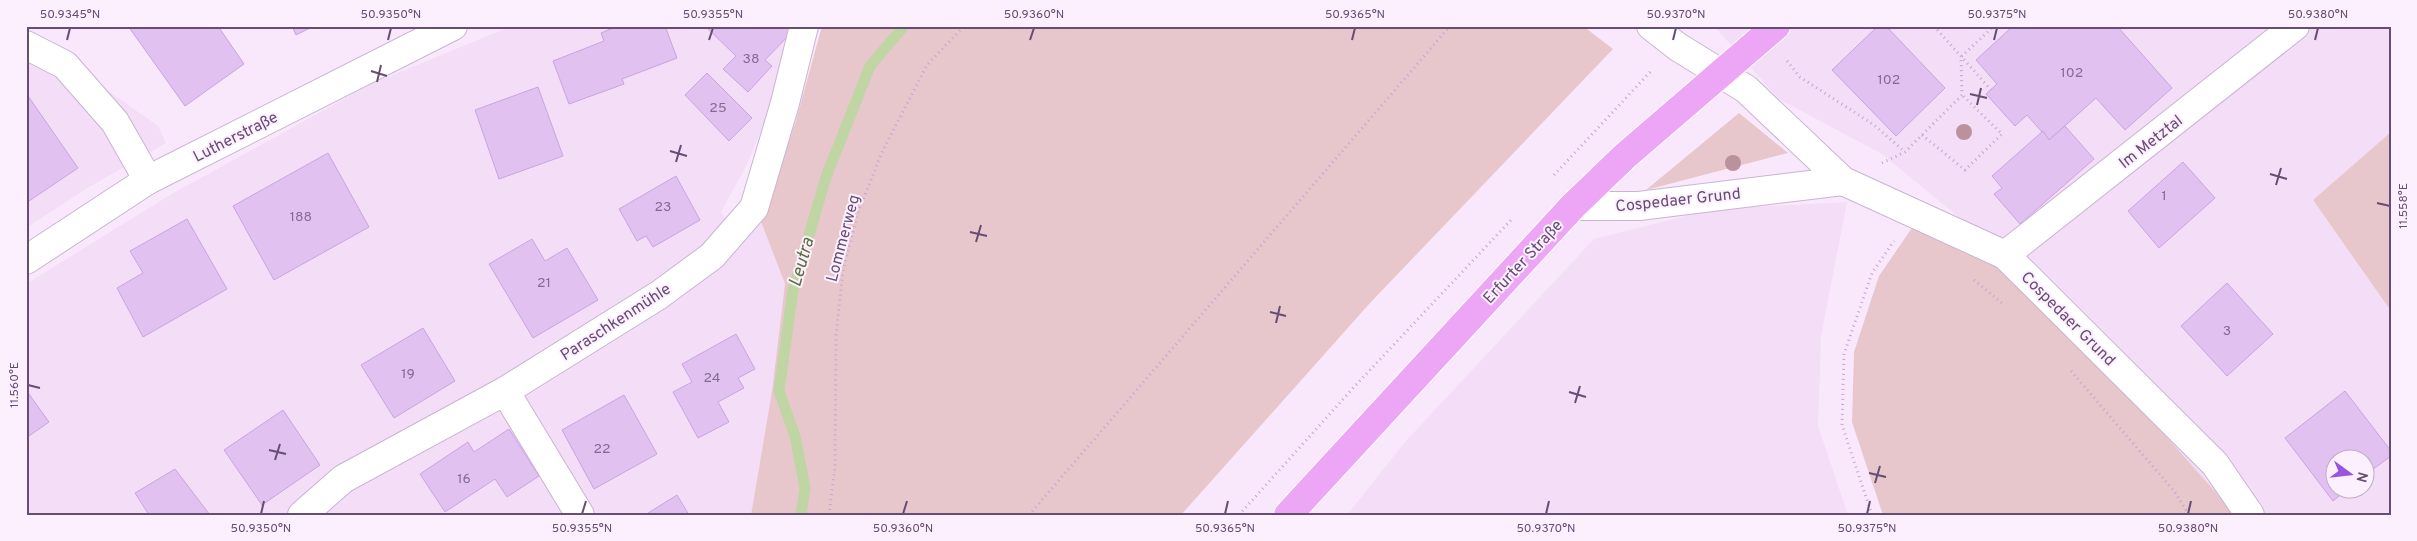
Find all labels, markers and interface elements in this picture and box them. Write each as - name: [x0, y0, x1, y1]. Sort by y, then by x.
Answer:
- text: 50.9345°N: [40, 7, 100, 23]
- text: 50.9350°N: [361, 7, 421, 23]
- text: 50.9355°N: [683, 7, 743, 23]
- text: 50.9360°N: [1004, 7, 1064, 23]
- text: 50.9365°N: [1325, 7, 1385, 23]
- text: 50.9370°N: [1646, 7, 1706, 23]
- text: 50.9375°N: [1967, 7, 2027, 23]
- text: 50.9380°N: [2288, 7, 2348, 23]
- house number: 38: [743, 51, 759, 68]
- house number: 102: [2061, 65, 2083, 82]
- house number: 102: [1878, 72, 1900, 89]
- house number: 25: [709, 100, 727, 117]
- street label: Lutherstraße: [190, 108, 282, 168]
- street label: Im Metztal: [2115, 111, 2187, 174]
- text: 11.558°E: [2396, 183, 2412, 229]
- street label: Cospedaer Grund: [1615, 184, 1742, 218]
- house number: 1: [2161, 188, 2167, 205]
- street label: Lommerweg: [823, 193, 865, 284]
- house number: 23: [655, 199, 672, 216]
- house number: 188: [290, 209, 312, 226]
- street label: Erfurter Straße: [1479, 216, 1567, 309]
- water label: Leutra: [784, 234, 821, 290]
- street label: Cospedaer Grund: [2016, 268, 2119, 371]
- house number: 21: [537, 275, 551, 292]
- street label: Paraschkenmühle: [557, 280, 675, 366]
- house number: 3: [2223, 323, 2231, 340]
- text: 11.560°E: [7, 362, 23, 408]
- house number: 19: [401, 366, 415, 383]
- house number: 24: [703, 370, 721, 387]
- house number: 22: [593, 441, 611, 458]
- north arrow: [2324, 448, 2374, 498]
- text: N: [2352, 470, 2371, 484]
- house number: 16: [457, 471, 471, 488]
- text: 50.9350°N: [231, 521, 291, 537]
- text: 50.9355°N: [552, 521, 612, 537]
- text: 50.9360°N: [873, 521, 933, 537]
- text: 50.9365°N: [1195, 521, 1255, 537]
- text: 50.9370°N: [1516, 521, 1576, 537]
- text: 50.9375°N: [1837, 521, 1897, 537]
- text: 50.9380°N: [2158, 521, 2218, 537]

